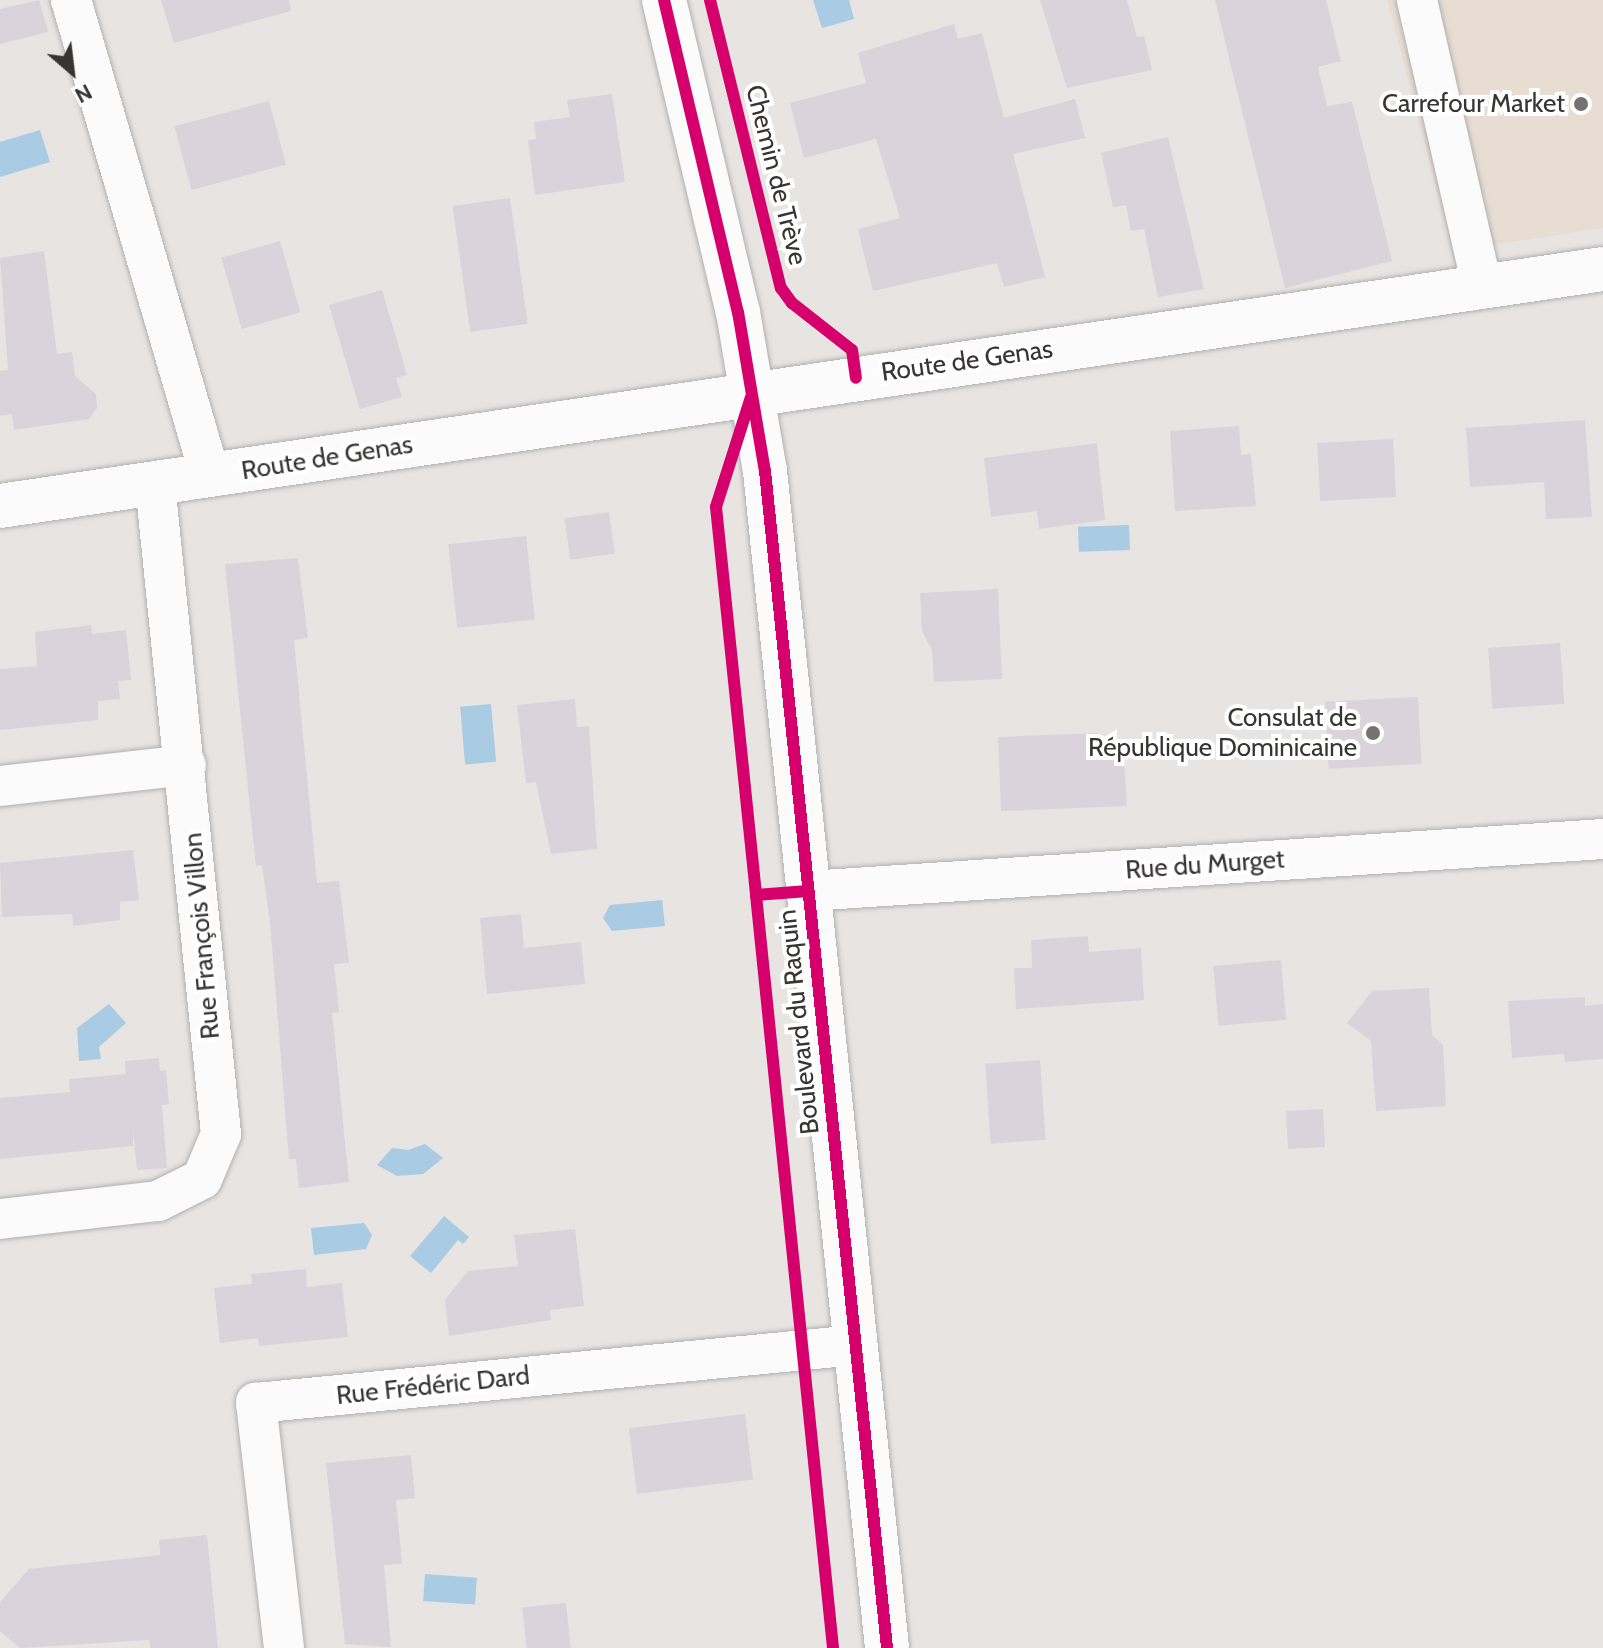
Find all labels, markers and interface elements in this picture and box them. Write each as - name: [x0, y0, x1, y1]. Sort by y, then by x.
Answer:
- north arrow: [32, 32, 112, 112]
- text: N: [70, 78, 97, 109]
- street label: Chemin de Trève: [739, 82, 813, 268]
- place label: Carrefour Market: [1382, 88, 1565, 120]
- marker: Carrefour Market: [1572, 95, 1590, 113]
- street label: Route de Genas: [879, 334, 1055, 388]
- street label: Route de Genas: [239, 429, 415, 487]
- place label: Consulat de République Dominicaine: [1088, 702, 1357, 764]
- marker: Consulat de République Dominicaine: [1364, 724, 1382, 742]
- street label: Rue François Villon: [177, 831, 227, 1041]
- street label: Rue du Murget: [1124, 844, 1286, 886]
- street label: Boulevard du Raquin: [772, 908, 826, 1136]
- street label: Rue Frédéric Dard: [335, 1360, 531, 1412]

